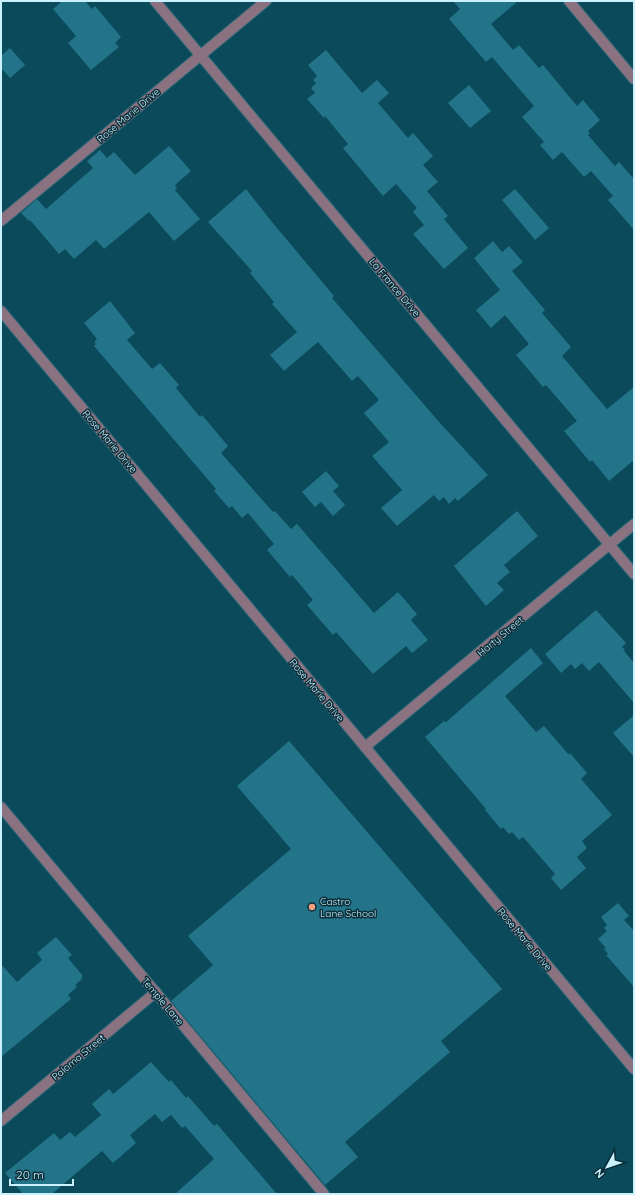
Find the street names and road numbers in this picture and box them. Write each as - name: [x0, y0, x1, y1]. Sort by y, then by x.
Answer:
- street label: Rose Marie Drive: [94, 85, 163, 146]
- street label: La France Drive: [366, 255, 423, 320]
- street label: Rose Marie Drive: [79, 407, 140, 476]
- street label: Harty Street: [475, 613, 527, 659]
- street label: Rose Marie Drive: [286, 656, 347, 725]
- street label: Rose Marie Drive: [494, 905, 555, 974]
- street label: Temple Lane: [139, 975, 187, 1028]
- street label: Paloma Street: [49, 1031, 108, 1083]

